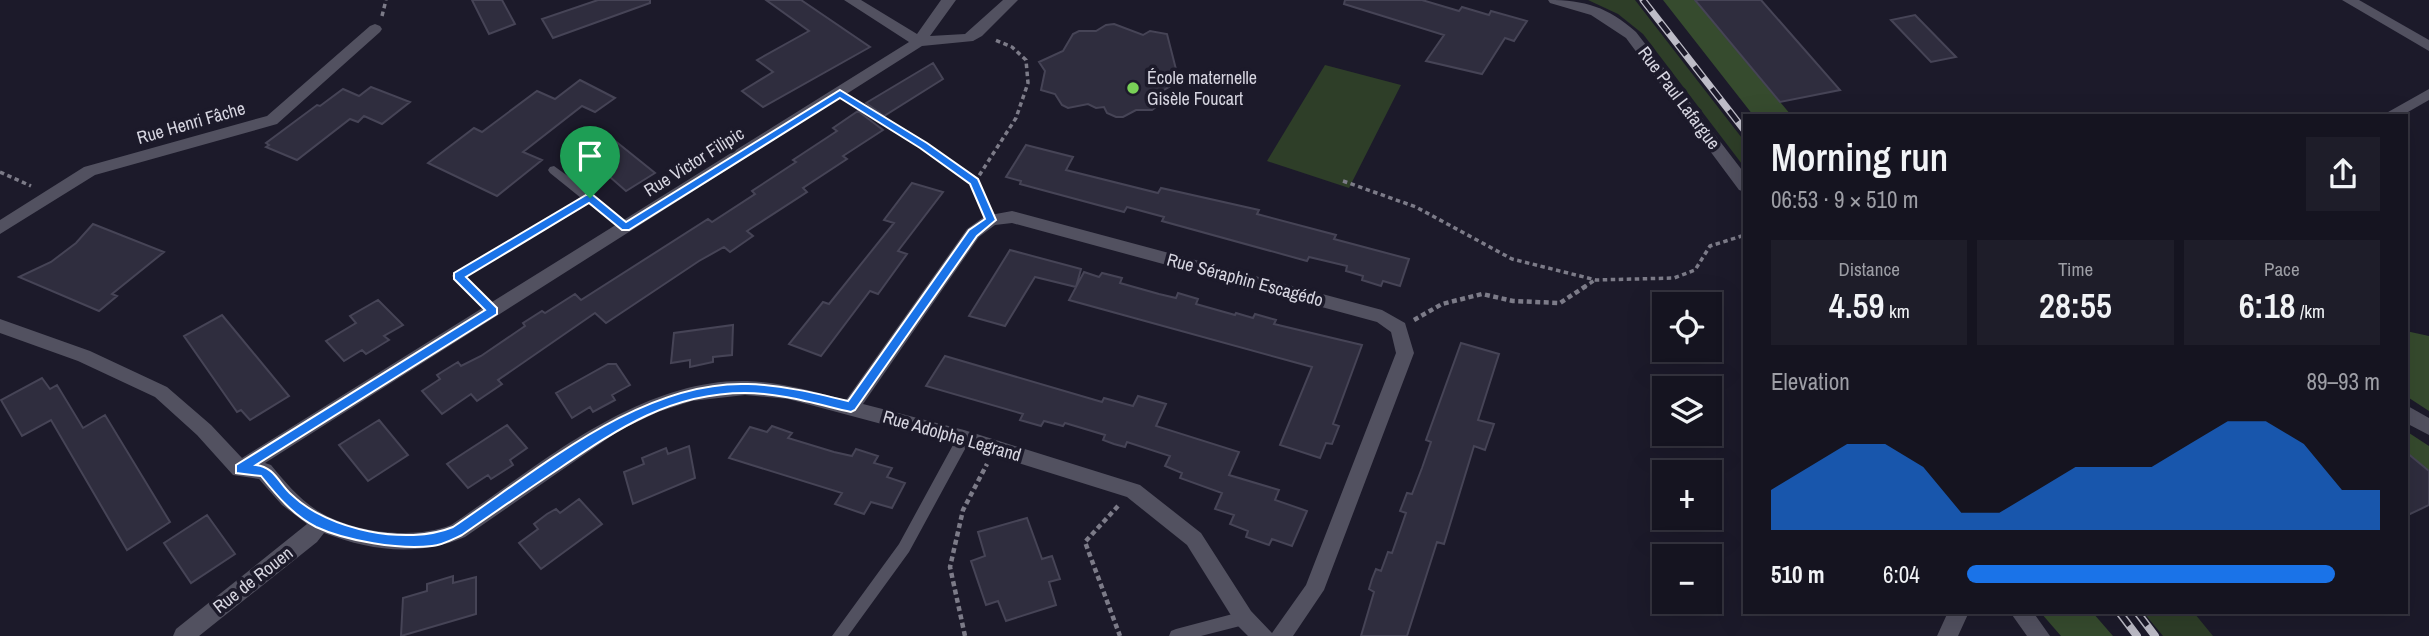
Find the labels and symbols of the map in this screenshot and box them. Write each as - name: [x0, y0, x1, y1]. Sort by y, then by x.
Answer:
- street label: Rue Paul Lafargue: [1632, 41, 1726, 154]
- place label: École maternelle Gisèle Foucart: [1147, 65, 1257, 111]
- marker: École maternelle Gisèle Foucart: [1125, 80, 1141, 96]
- street label: Rue Henri Fâche: [134, 95, 248, 150]
- street label: Rue Victor Filipic: [639, 121, 749, 202]
- pin: [560, 126, 620, 198]
- street label: Rue Séraphin Escagédo: [1164, 247, 1326, 312]
- street label: Rue Adolphe Legrand: [880, 404, 1024, 467]
- street label: Rue de Rouen: [207, 540, 298, 619]

